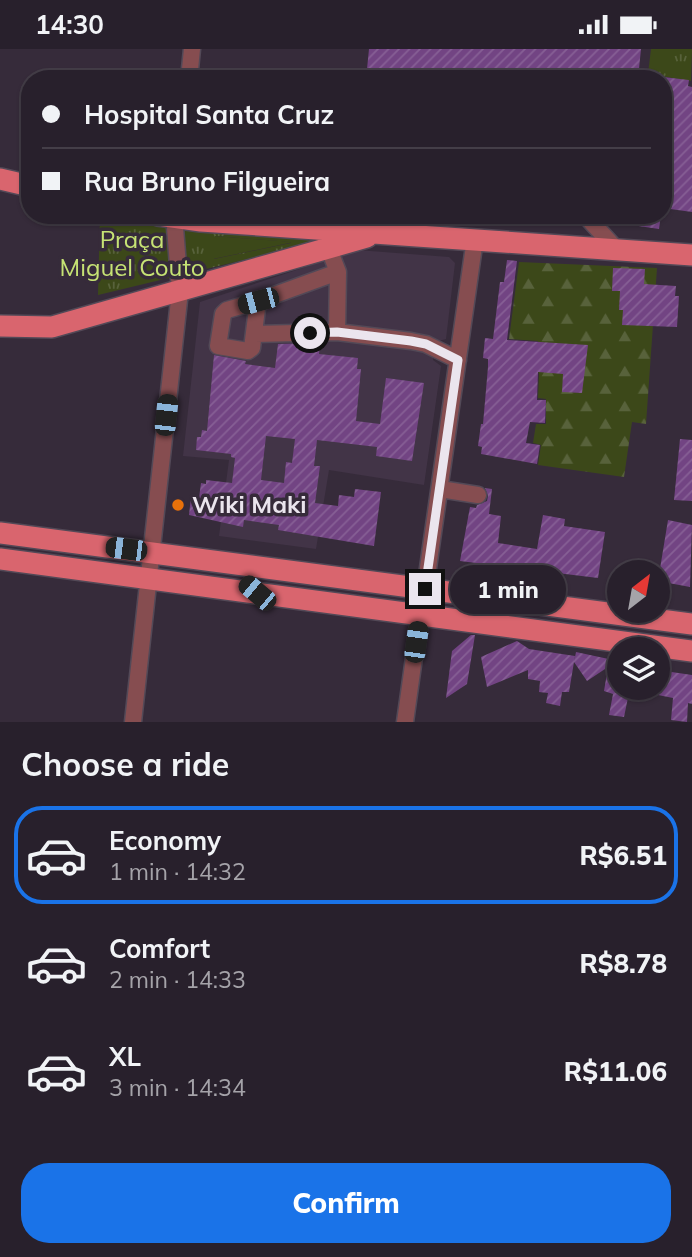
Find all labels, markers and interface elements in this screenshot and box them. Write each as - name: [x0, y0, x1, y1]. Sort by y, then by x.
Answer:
- text: 14:30: [35, 8, 104, 41]
- text: Hospital Santa Cruz: [84, 98, 334, 131]
- text: Rua Bruno Filgueira: [84, 165, 330, 198]
- park label: Praça Miguel Couto: [60, 224, 204, 282]
- car: [235, 285, 282, 317]
- route start: [294, 317, 326, 349]
- car: [154, 393, 179, 437]
- place label: Wiki Maki: [192, 489, 307, 519]
- marker: Wiki Maki: [170, 497, 186, 513]
- car: [104, 536, 149, 562]
- north arrow: [607, 560, 670, 623]
- map controls: [607, 560, 670, 700]
- callout: 1 min: [450, 565, 565, 613]
- car: [235, 571, 280, 615]
- route end: [409, 573, 441, 605]
- text: 1 min: [477, 575, 539, 604]
- car: [403, 620, 430, 664]
- button: layers: [607, 637, 670, 700]
- text: Choose a ride: [21, 744, 229, 784]
- icon: car: [25, 824, 88, 887]
- text: Economy: [109, 824, 221, 857]
- text: R$6.51: [579, 839, 667, 872]
- text: 1 min · 14:32: [109, 857, 246, 886]
- icon: car: [25, 932, 88, 995]
- text: Comfort: [109, 932, 210, 965]
- text: R$8.78: [579, 947, 667, 980]
- text: 2 min · 14:33: [109, 965, 246, 994]
- icon: car: [25, 1040, 88, 1103]
- text: XL: [109, 1040, 141, 1073]
- text: R$11.06: [564, 1055, 667, 1088]
- text: 3 min · 14:34: [109, 1073, 246, 1102]
- button: Confirm: [21, 1163, 671, 1243]

